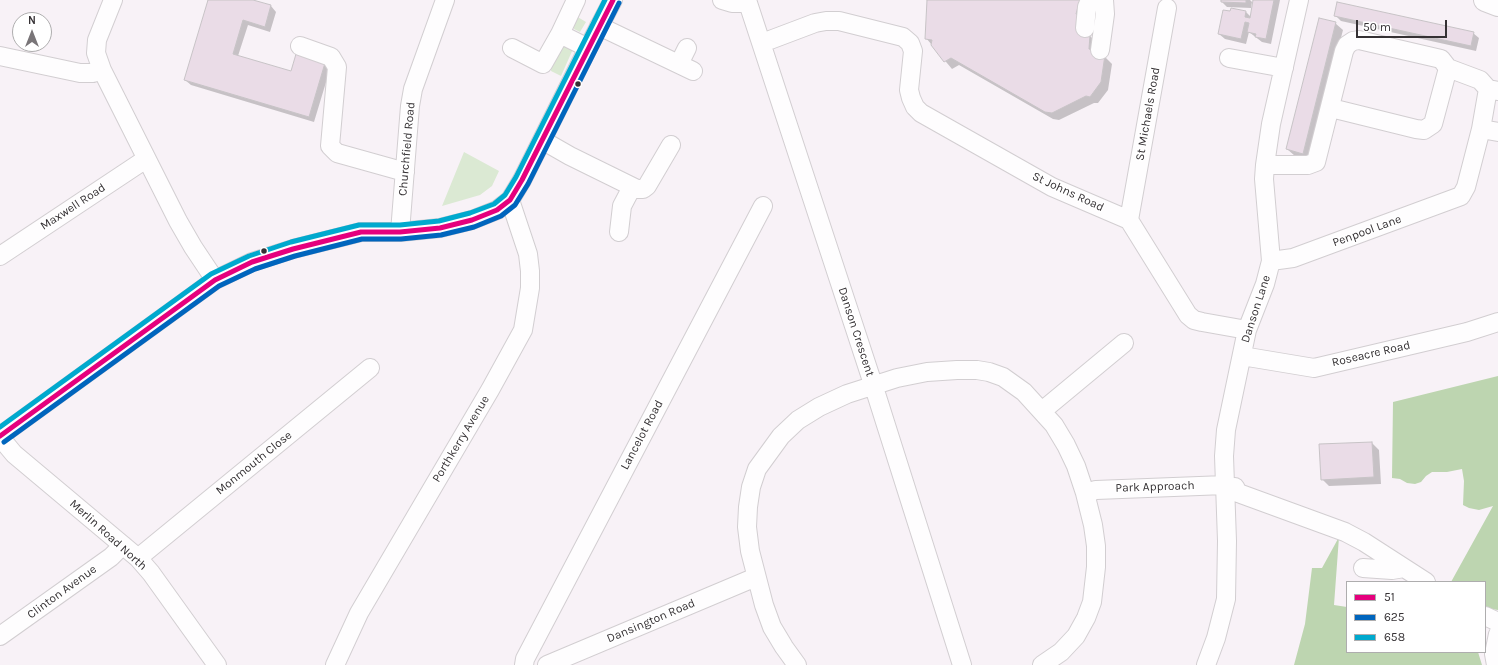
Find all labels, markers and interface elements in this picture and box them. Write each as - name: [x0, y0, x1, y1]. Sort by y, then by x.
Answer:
- north arrow: [12, 12, 52, 52]
- scale bar: [1358, 12, 1449, 38]
- text: N: [28, 14, 36, 27]
- text: 50 m: [1363, 20, 1391, 34]
- street label: St Michaels Road: [1133, 66, 1163, 162]
- unlabelled marker: [573, 79, 583, 89]
- street label: Churchfield Road: [396, 101, 418, 197]
- street label: St Johns Road: [1030, 169, 1106, 215]
- street label: Maxwell Road: [38, 181, 108, 233]
- street label: Penpool Lane: [1331, 212, 1403, 250]
- unlabelled marker: [259, 246, 269, 256]
- street label: Danson Lane: [1238, 273, 1274, 345]
- street label: Danson Crescent: [835, 286, 877, 378]
- street label: Roseacre Road: [1330, 338, 1412, 370]
- street label: Porthkerry Avenue: [429, 393, 493, 485]
- street label: Lancelot Road: [618, 398, 666, 472]
- street label: Monmouth Close: [213, 428, 295, 498]
- street label: Park Approach: [1115, 478, 1195, 496]
- street label: Merlin Road North: [66, 497, 150, 573]
- street label: Clinton Avenue: [25, 562, 99, 622]
- legend: [1346, 581, 1486, 653]
- text: 51: [1384, 590, 1395, 604]
- street label: Dansington Road: [605, 596, 697, 646]
- text: 625: [1384, 610, 1405, 624]
- text: 658: [1384, 630, 1405, 644]

